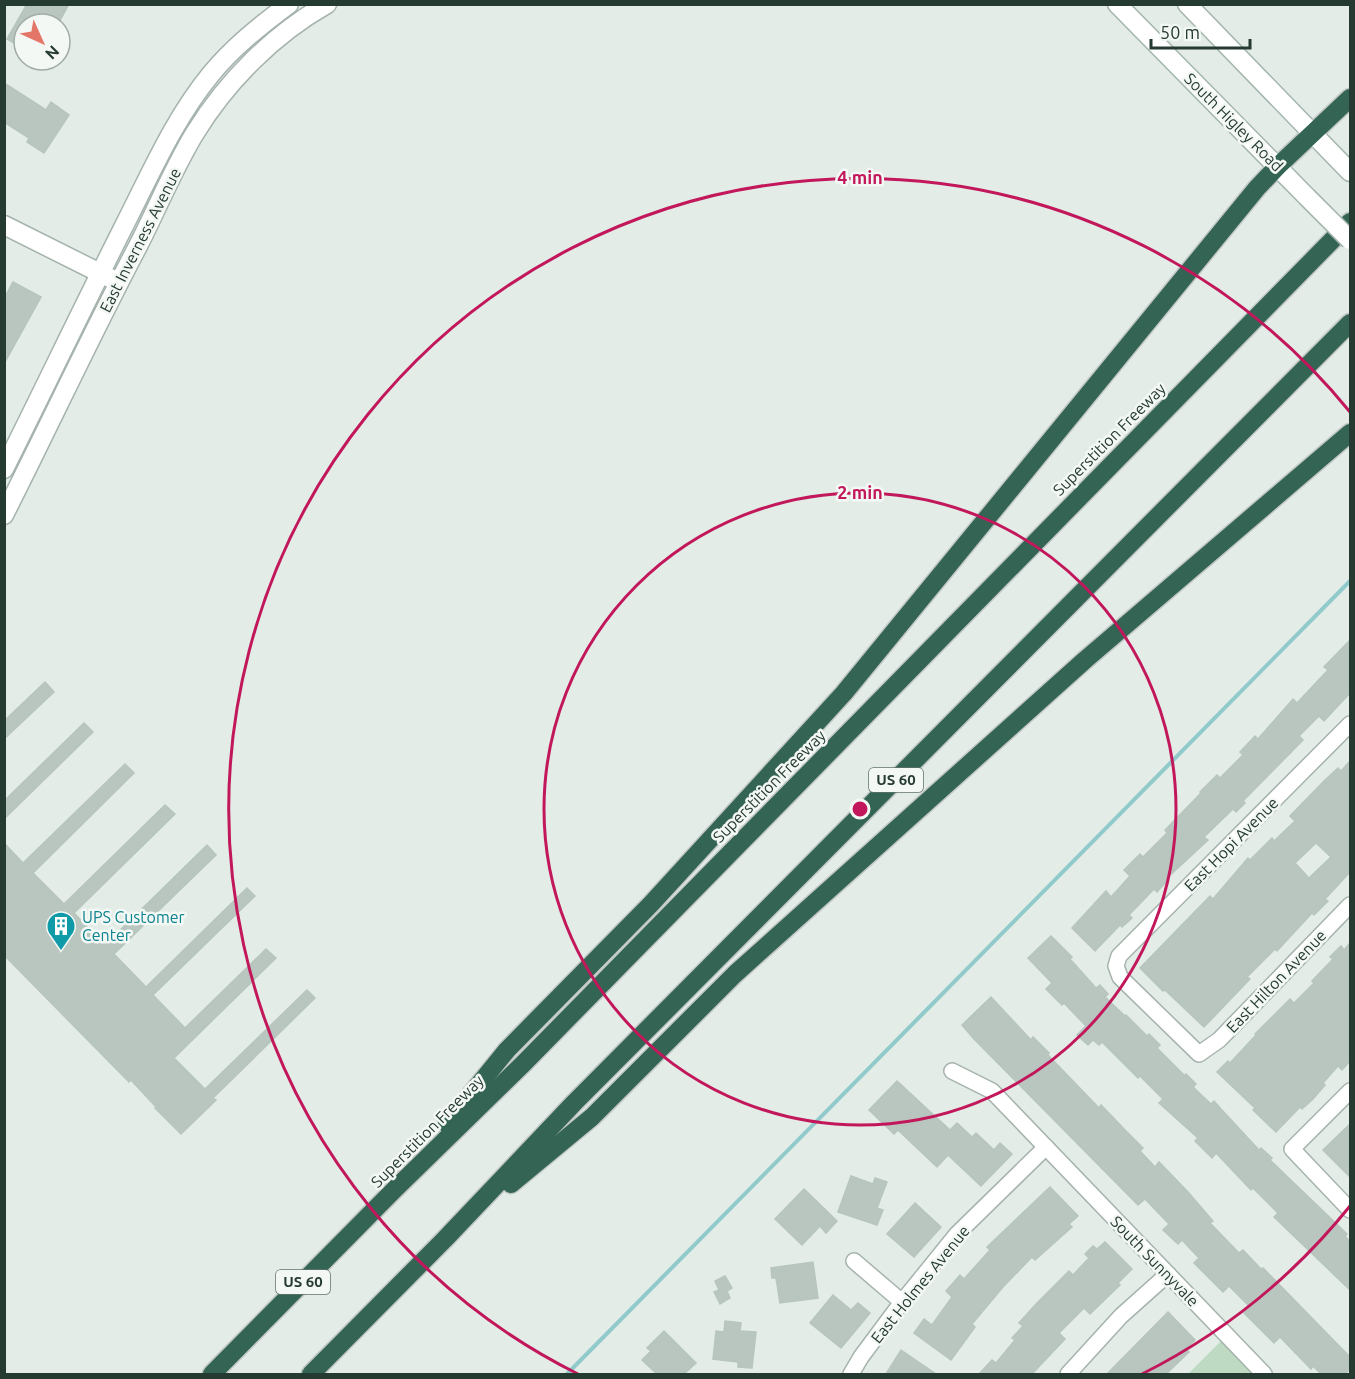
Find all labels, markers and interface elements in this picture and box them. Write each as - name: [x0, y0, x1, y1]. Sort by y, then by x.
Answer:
- north arrow: [12, 12, 72, 72]
- scale bar: [1151, 12, 1250, 50]
- text: 50 m: [1160, 22, 1200, 42]
- text: N: [42, 42, 63, 63]
- street label: South Higley Road: [1181, 69, 1287, 175]
- street label: East Inverness Avenue: [96, 165, 184, 315]
- text: 4 min: [837, 167, 883, 187]
- street label: Superstition Freeway: [1049, 379, 1169, 499]
- text: 2 min: [837, 482, 883, 502]
- street label: Superstition Freeway: [709, 726, 829, 846]
- road number: US 60: [869, 768, 923, 792]
- street label: East Hopi Avenue: [1180, 793, 1282, 895]
- centre of rings: [850, 799, 870, 819]
- place label: UPS Customer Center: [82, 908, 185, 944]
- building icon: UPS Customer Center: [45, 910, 77, 952]
- street label: East Hilton Avenue: [1222, 926, 1330, 1036]
- street label: Superstition Freeway: [367, 1071, 487, 1191]
- street label: South Sunnyvale: [1107, 1212, 1203, 1310]
- street label: East Holmes Avenue: [867, 1222, 973, 1346]
- road number: US 60: [276, 1270, 330, 1294]

